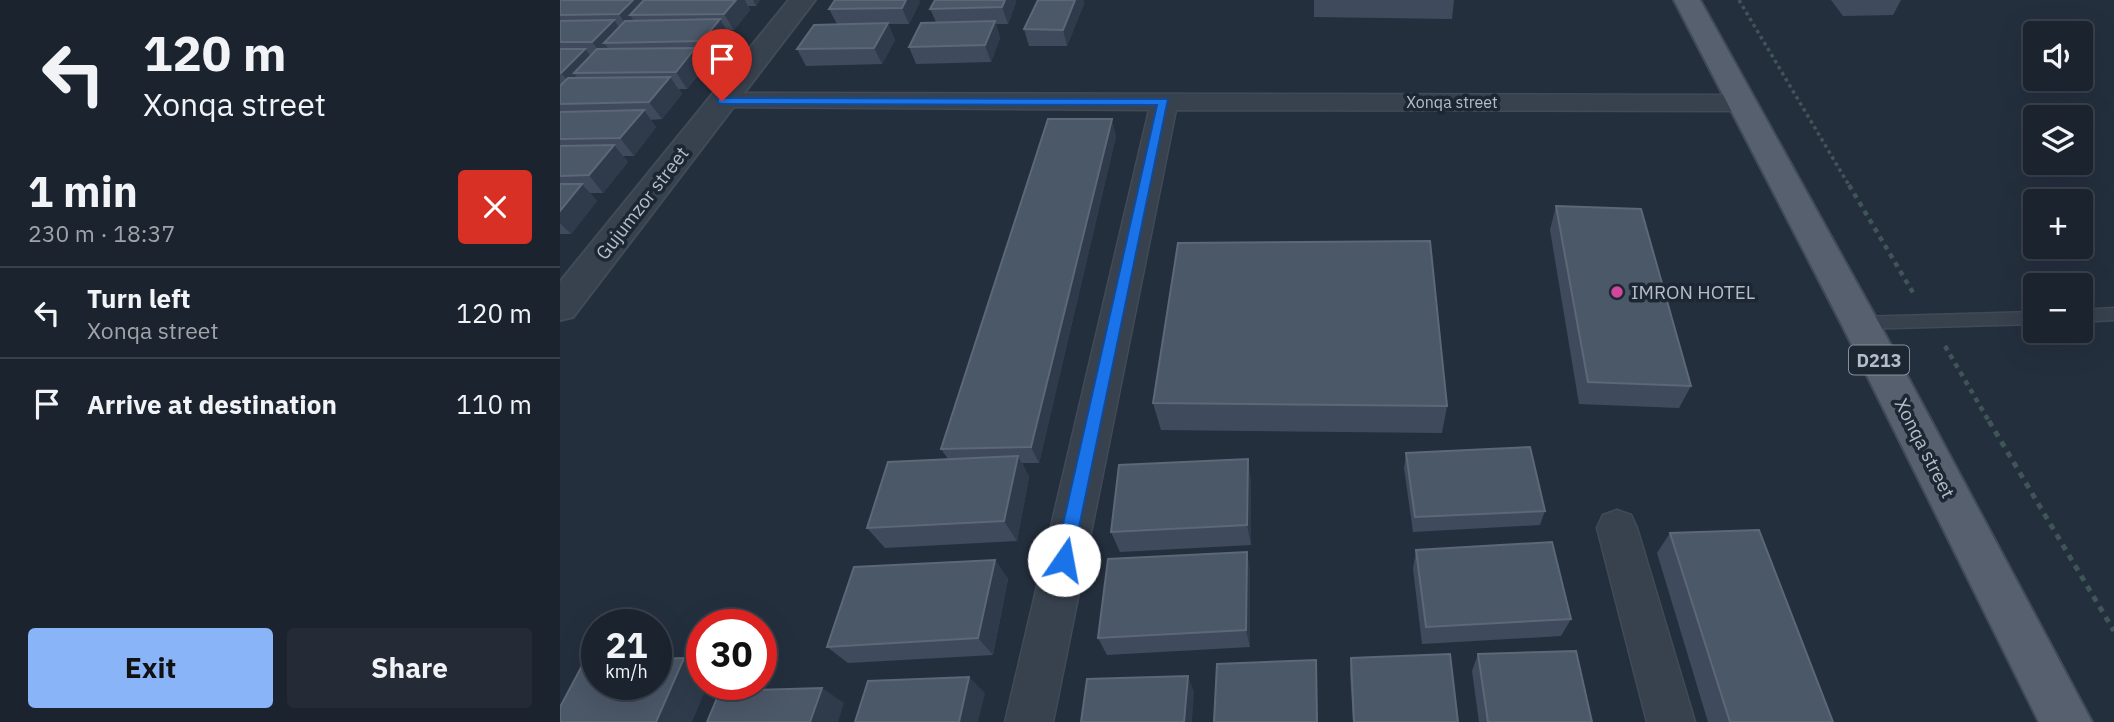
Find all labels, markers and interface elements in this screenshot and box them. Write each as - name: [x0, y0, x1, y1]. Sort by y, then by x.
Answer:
- text: 120 m: [143, 21, 287, 84]
- map controls: [2023, 21, 2093, 343]
- button: sound: [2023, 21, 2093, 91]
- icon: left: [28, 28, 119, 119]
- pin: [692, 29, 752, 101]
- icon: arrive: [703, 40, 741, 78]
- text: Xonqa street: [143, 83, 326, 125]
- street label: Xonqa street: [1406, 92, 1498, 112]
- button: layers: [2023, 105, 2093, 175]
- street label: Gujumzor street: [590, 142, 694, 264]
- text: 1 min: [28, 164, 138, 219]
- button: close: [458, 170, 532, 244]
- button: +: [2023, 189, 2093, 259]
- text: 230 m · 18:37: [28, 218, 175, 248]
- button: −: [2023, 273, 2093, 343]
- place label: IMRON HOTEL: [1631, 280, 1755, 304]
- text: Turn left: [87, 281, 190, 315]
- marker: IMRON HOTEL: [1609, 284, 1625, 300]
- icon: left: [28, 294, 66, 332]
- text: 120 m: [456, 296, 532, 330]
- text: Xonqa street: [87, 315, 219, 345]
- road number: D213: [1849, 346, 1909, 374]
- icon: arrive: [28, 385, 66, 423]
- text: Arrive at destination: [87, 387, 337, 421]
- text: 110 m: [456, 387, 532, 421]
- street label: Xonqa street: [1890, 394, 1960, 502]
- position arrow: [1027, 523, 1101, 597]
- speed limit sign: 30: [686, 609, 777, 700]
- text: 21: [605, 622, 648, 668]
- button: Exit: [28, 628, 273, 708]
- button: Share: [287, 628, 532, 708]
- text: km/h: [605, 660, 648, 683]

